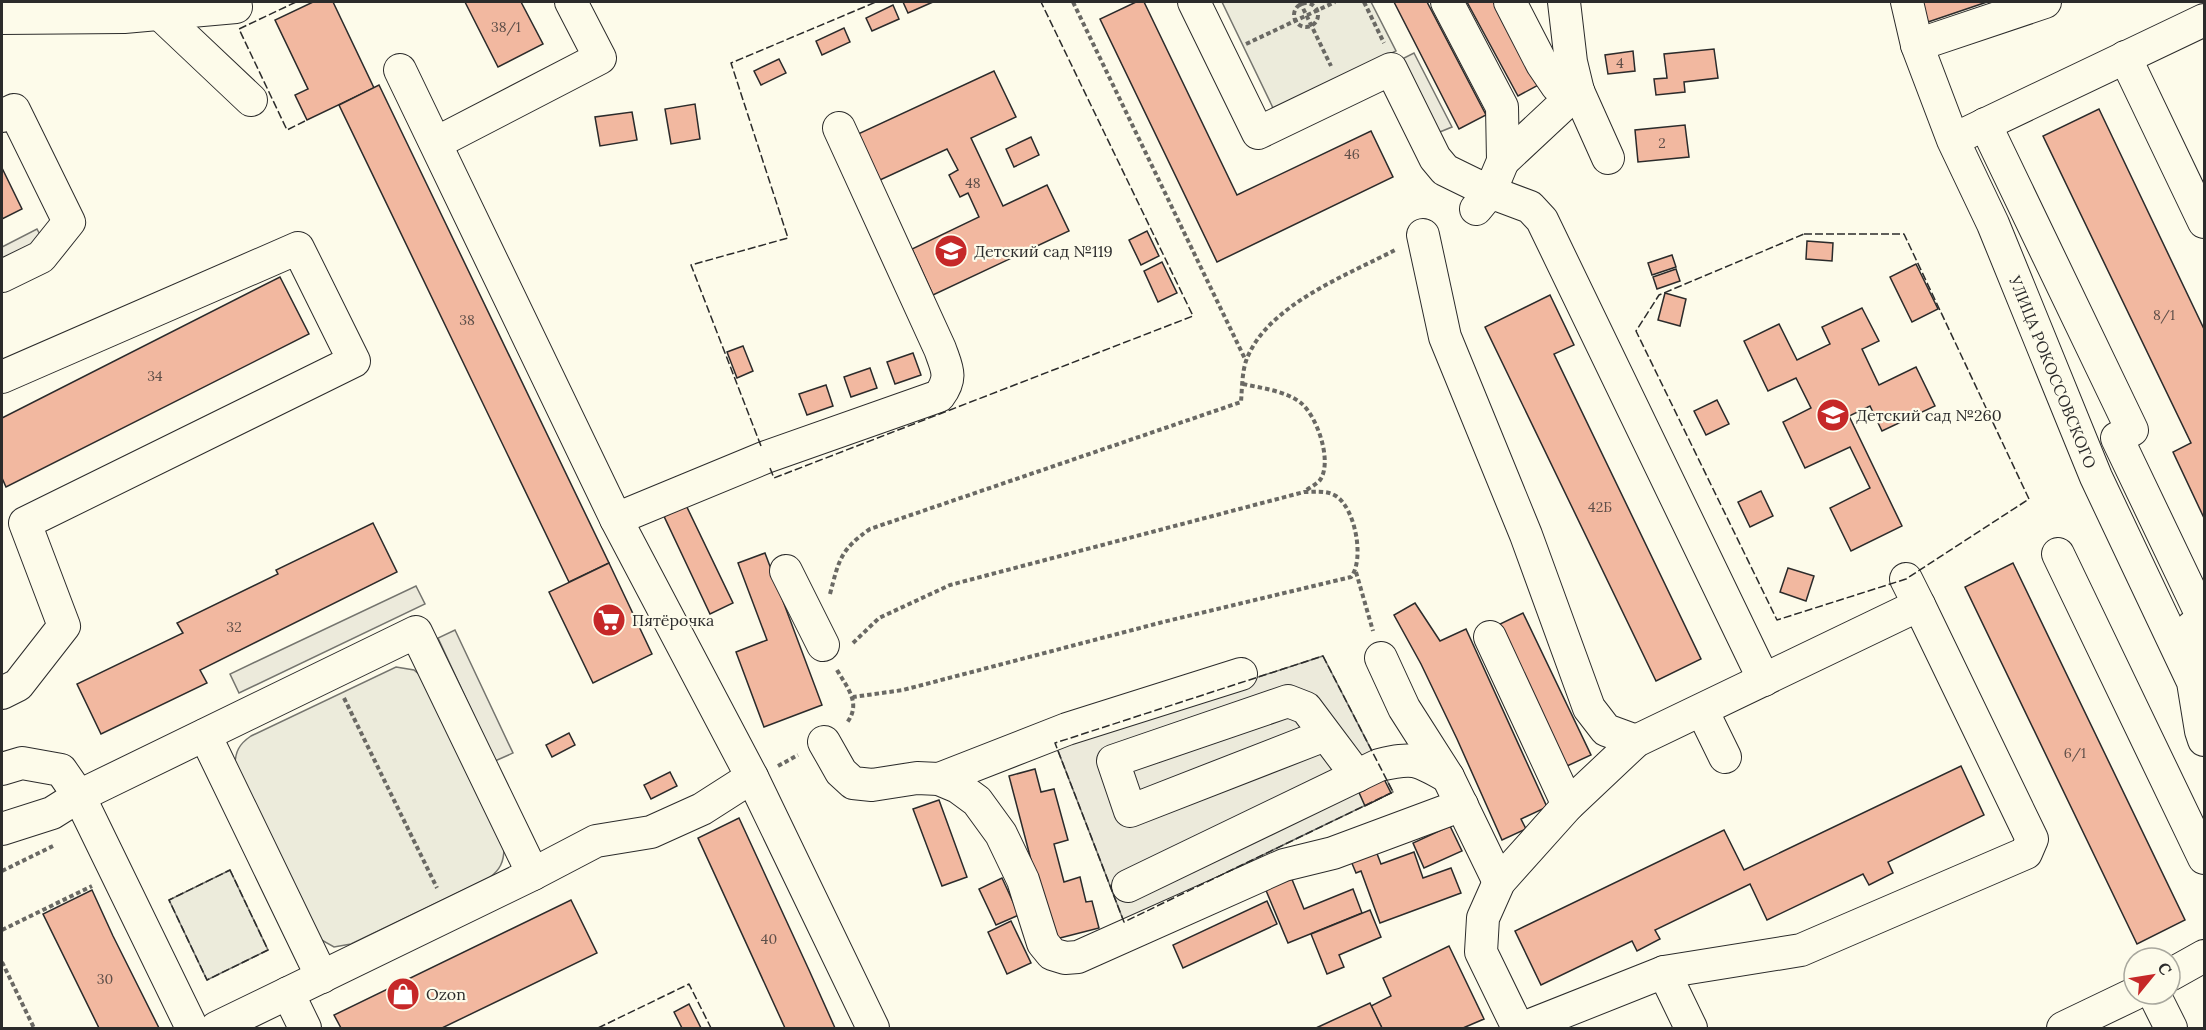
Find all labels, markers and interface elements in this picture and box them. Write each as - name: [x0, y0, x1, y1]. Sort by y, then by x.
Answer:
- house number: 38/1: [491, 18, 521, 36]
- house number: 4: [1616, 54, 1624, 72]
- house number: 2: [1658, 134, 1666, 152]
- house number: 46: [1344, 145, 1360, 163]
- house number: 48: [965, 174, 981, 192]
- school or university icon: Детский сад №119: [933, 233, 969, 269]
- place label: Детский сад №119: [974, 241, 1113, 261]
- street label: УЛИЦА РОКОССОВСКОГО: [2005, 272, 2101, 471]
- house number: 8/1: [2153, 306, 2175, 324]
- house number: 38: [459, 311, 475, 329]
- house number: 34: [147, 367, 163, 385]
- school or university icon: Детский сад №260: [1815, 397, 1851, 433]
- place label: Детский сад №260: [1856, 405, 2002, 425]
- house number: 42Б: [1588, 498, 1612, 516]
- supermarket icon: Пятёрочка: [591, 602, 627, 638]
- place label: Пятёрочка: [632, 610, 714, 630]
- house number: 32: [226, 618, 242, 636]
- house number: 6/1: [2064, 744, 2086, 762]
- house number: 40: [761, 930, 777, 948]
- north arrow: [2122, 946, 2182, 1006]
- text: С: [2154, 959, 2176, 978]
- house number: 30: [97, 970, 113, 988]
- shop icon: Ozon: [385, 976, 421, 1012]
- place label: Ozon: [426, 984, 466, 1004]

